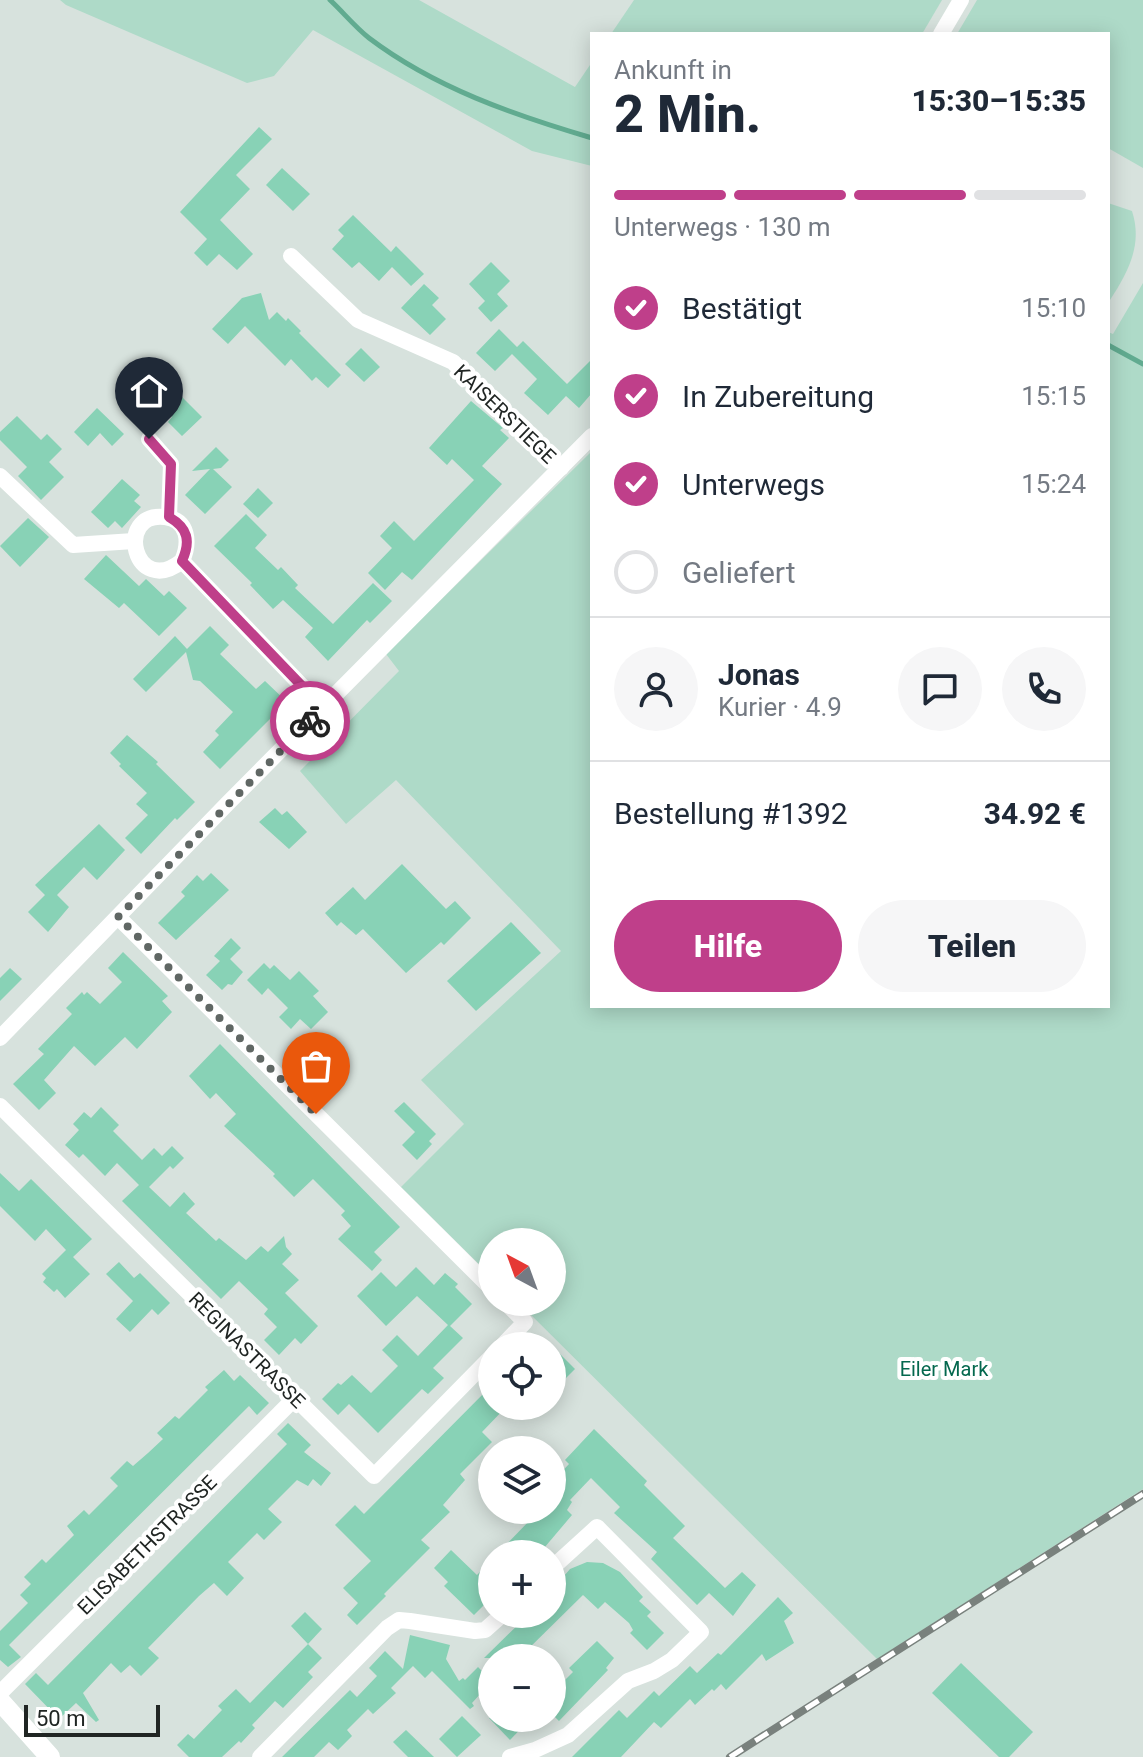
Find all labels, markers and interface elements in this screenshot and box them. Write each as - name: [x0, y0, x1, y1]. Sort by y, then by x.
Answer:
- text: Ankunft in: [614, 55, 732, 85]
- text: 15:30–15:35: [911, 83, 1086, 118]
- text: 2 Min.: [614, 84, 761, 145]
- text: Unterwegs · 130 m: [614, 212, 831, 242]
- icon: check: [614, 286, 658, 330]
- text: Bestätigt: [682, 291, 802, 326]
- text: 15:10: [1021, 293, 1086, 323]
- pin: [115, 357, 183, 439]
- street label: KAISERSTIEGE: [449, 359, 561, 469]
- icon: home: [127, 369, 171, 413]
- icon: check: [614, 374, 658, 418]
- text: In Zubereitung: [682, 379, 874, 414]
- text: 15:15: [1021, 381, 1086, 411]
- icon: check: [614, 462, 658, 506]
- text: Unterwegs: [682, 467, 825, 502]
- text: 15:24: [1021, 469, 1086, 499]
- text: Geliefert: [682, 555, 796, 590]
- button: person: [614, 647, 698, 731]
- button: chat: [898, 647, 982, 731]
- button: phone: [1002, 647, 1086, 731]
- text: Jonas: [718, 657, 800, 692]
- courier: [270, 681, 350, 761]
- text: Kurier · 4.9: [718, 692, 842, 722]
- icon: bike: [288, 699, 332, 743]
- text: Bestellung #1392: [614, 796, 848, 831]
- text: 34.92 €: [984, 796, 1086, 831]
- button: Hilfe: [614, 900, 842, 992]
- button: Teilen: [858, 900, 1086, 992]
- pin: [282, 1032, 350, 1114]
- icon: bag: [294, 1044, 338, 1088]
- north arrow: [478, 1228, 566, 1316]
- map controls: [478, 1228, 566, 1732]
- street label: REGINASTRASSE: [184, 1287, 310, 1413]
- button: locate: [478, 1332, 566, 1420]
- park label: Eiler Mark: [900, 1357, 989, 1381]
- button: layers: [478, 1436, 566, 1524]
- street label: ELISABETHSTRASSE: [72, 1470, 222, 1620]
- button: +: [478, 1540, 566, 1628]
- button: −: [478, 1644, 566, 1732]
- scale bar: [24, 1701, 160, 1737]
- text: 50 m: [36, 1706, 85, 1731]

